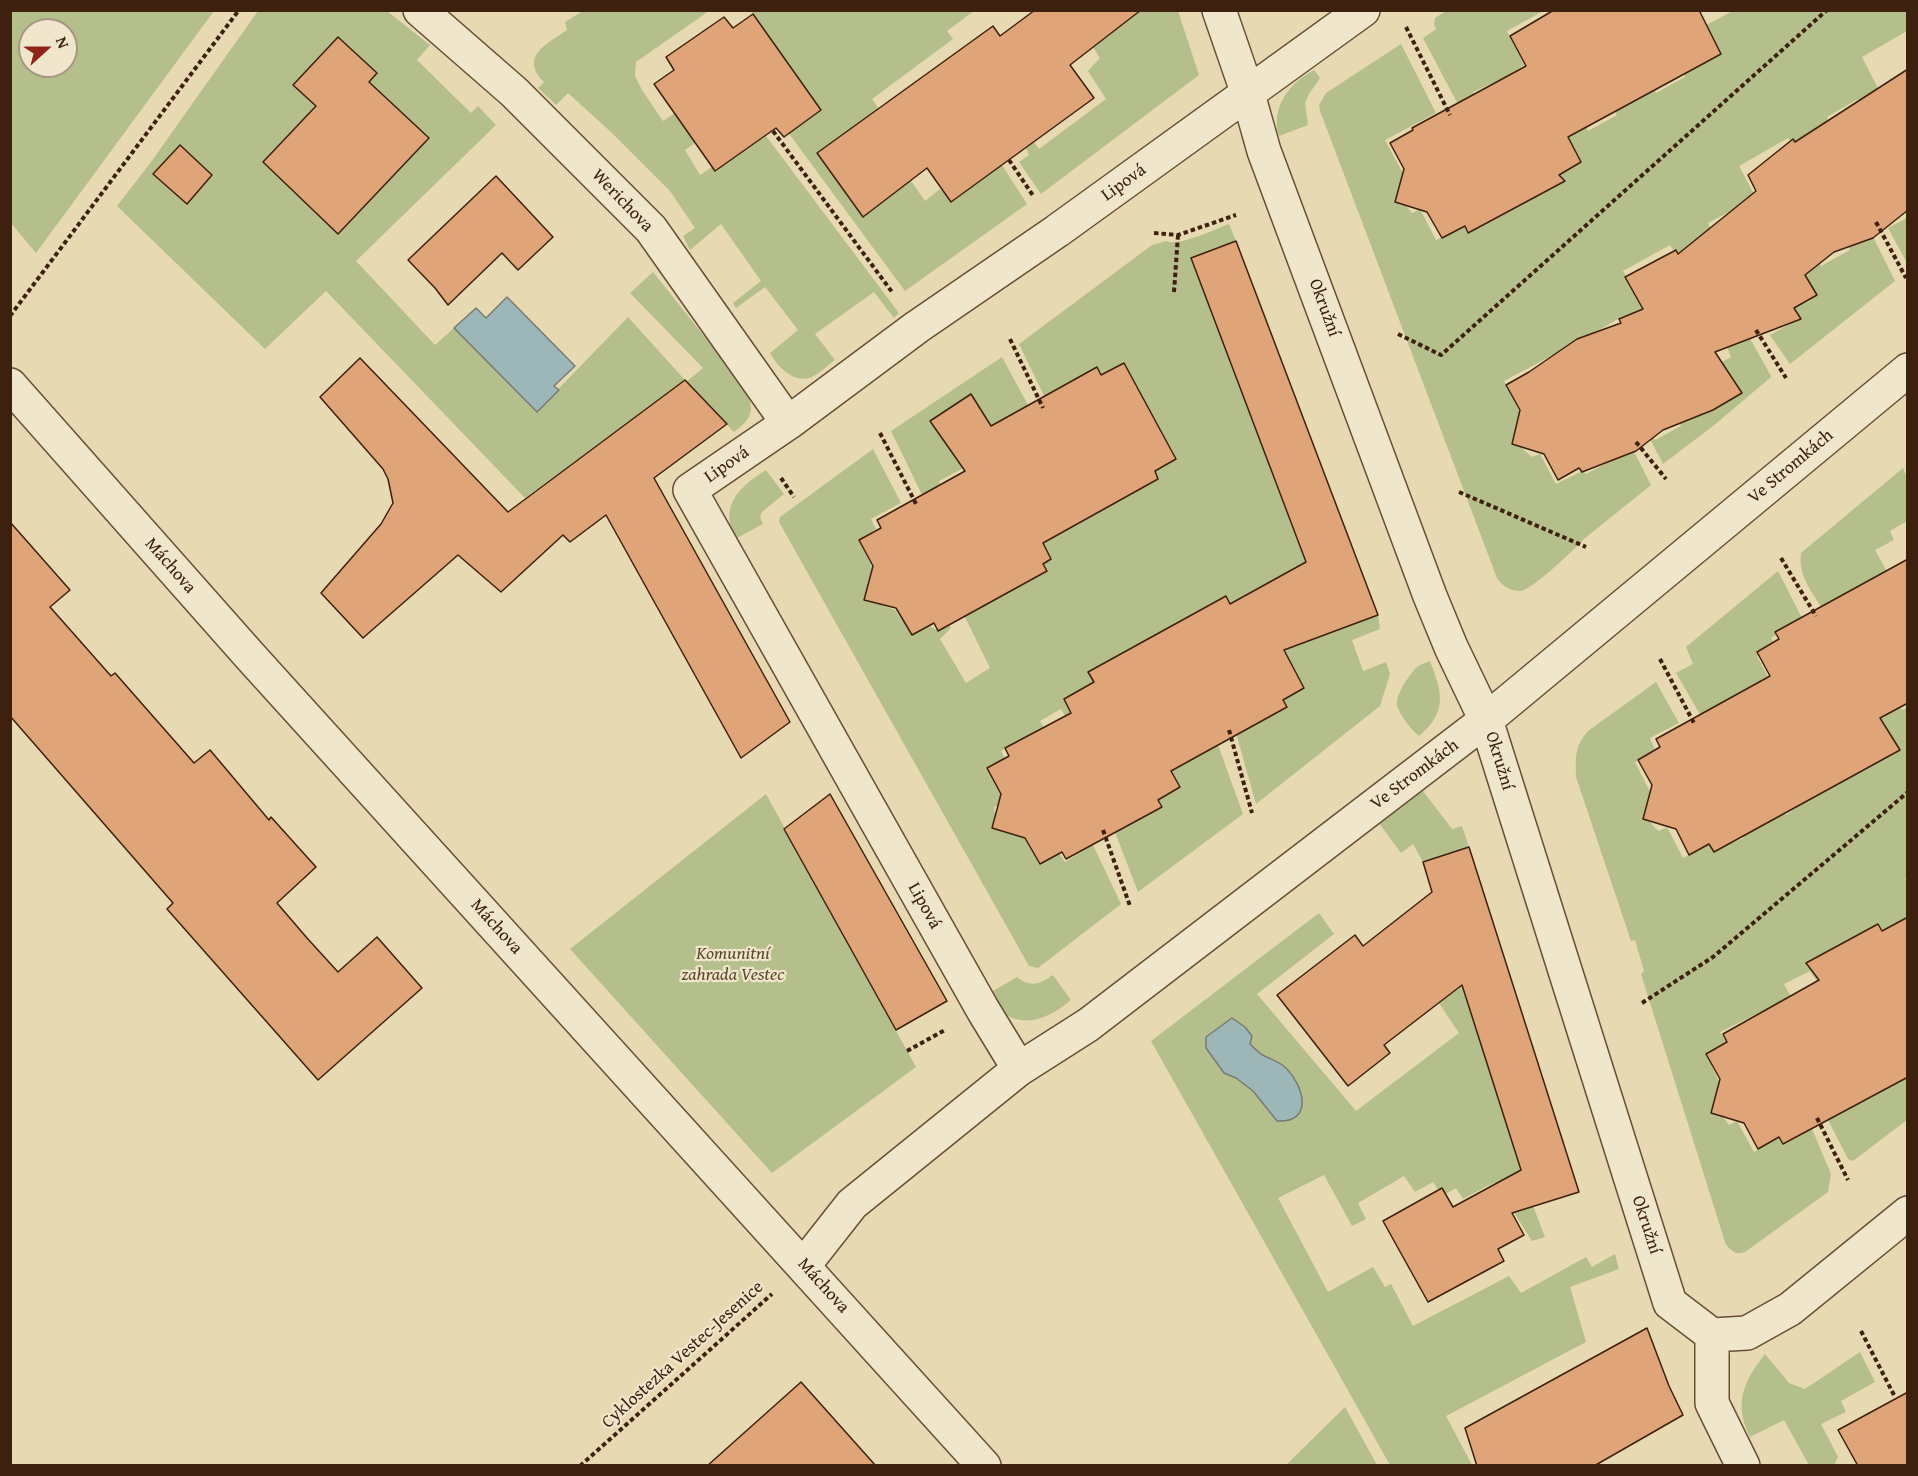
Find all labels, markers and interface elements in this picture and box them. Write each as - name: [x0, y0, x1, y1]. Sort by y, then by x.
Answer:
- north arrow: [18, 18, 78, 78]
- text: N: [50, 33, 76, 52]
- street label: Lipová: [1097, 160, 1151, 206]
- street label: Werichova: [587, 165, 657, 237]
- street label: Okružní: [1304, 276, 1344, 340]
- street label: Ve Stromkách: [1744, 425, 1838, 509]
- street label: Lipová: [700, 442, 754, 488]
- street label: Máchova: [140, 534, 200, 598]
- street label: Okružní: [1480, 729, 1518, 793]
- street label: Ve Stromkách: [1367, 735, 1463, 815]
- street label: Lipová: [902, 879, 946, 933]
- street label: Máchova: [466, 895, 526, 959]
- park label: Komunitní zahrada Vestec: [681, 943, 785, 986]
- street label: Okružní: [1626, 1193, 1666, 1257]
- street label: Máchova: [793, 1254, 853, 1318]
- street label: Cyklostezka Vestec-Jesenice: [598, 1277, 768, 1433]

